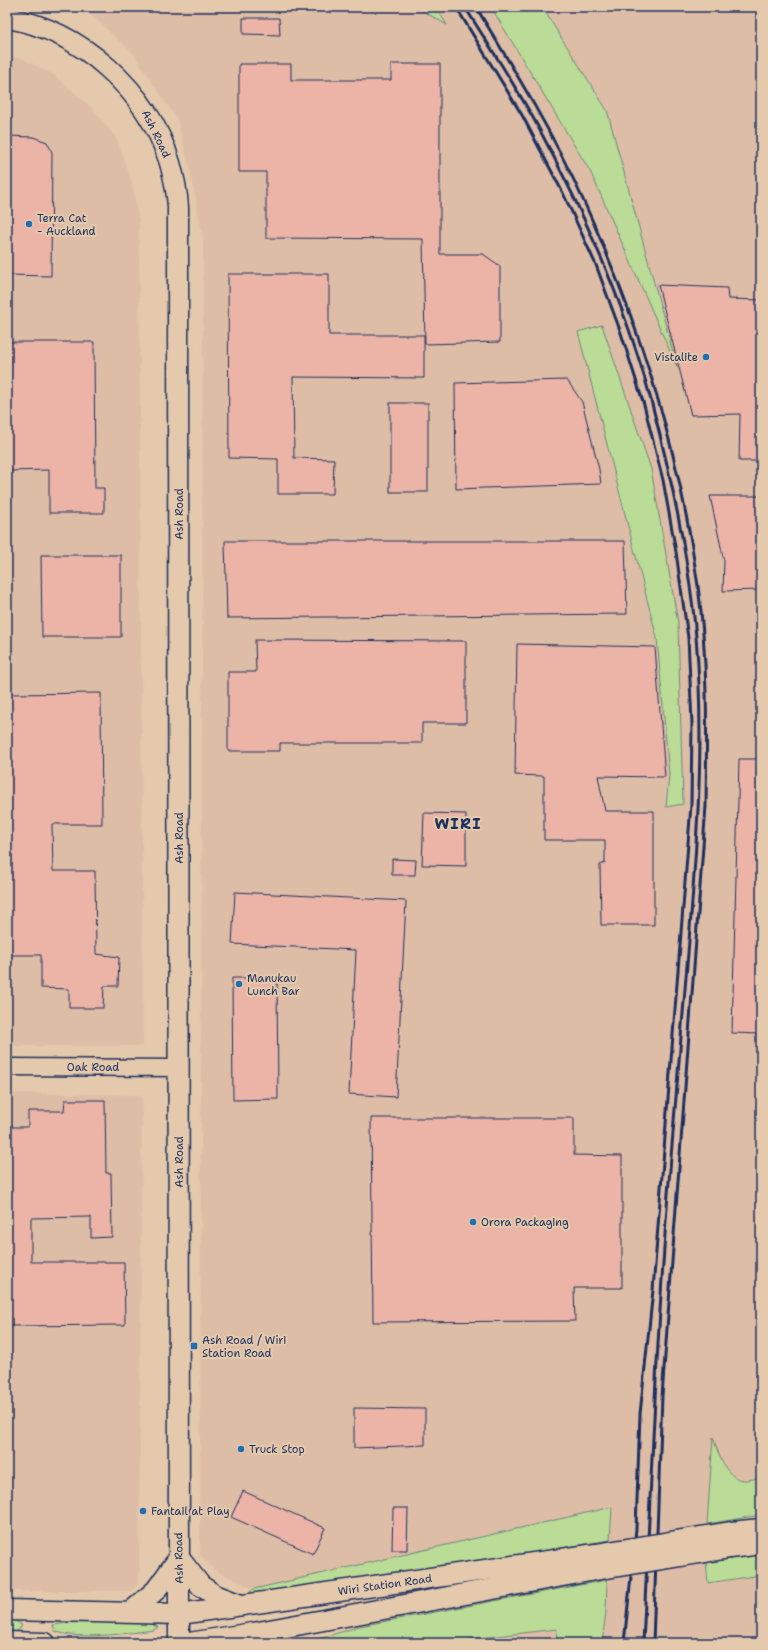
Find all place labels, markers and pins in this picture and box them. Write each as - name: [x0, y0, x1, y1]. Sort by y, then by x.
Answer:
- place label: Terra Cat - Auckland: [37, 211, 96, 239]
- marker: Terra Cat - Auckland: [24, 219, 34, 229]
- place label: Vistalite: [654, 350, 698, 365]
- marker: Vistalite: [701, 352, 711, 362]
- place label: Manukau Lunch Bar: [247, 971, 300, 999]
- marker: Manukau Lunch Bar: [234, 979, 244, 989]
- place label: Orora Packaging: [481, 1215, 569, 1230]
- marker: Orora Packaging: [468, 1217, 478, 1227]
- place label: Ash Road / Wiri Station Road: [202, 1333, 286, 1361]
- marker: Ash Road / Wiri Station Road: [189, 1341, 199, 1351]
- place label: Truck Stop: [249, 1442, 305, 1457]
- marker: Truck Stop: [236, 1444, 246, 1454]
- place label: Fantail at Play: [151, 1504, 230, 1519]
- marker: Fantail at Play: [138, 1506, 148, 1516]

